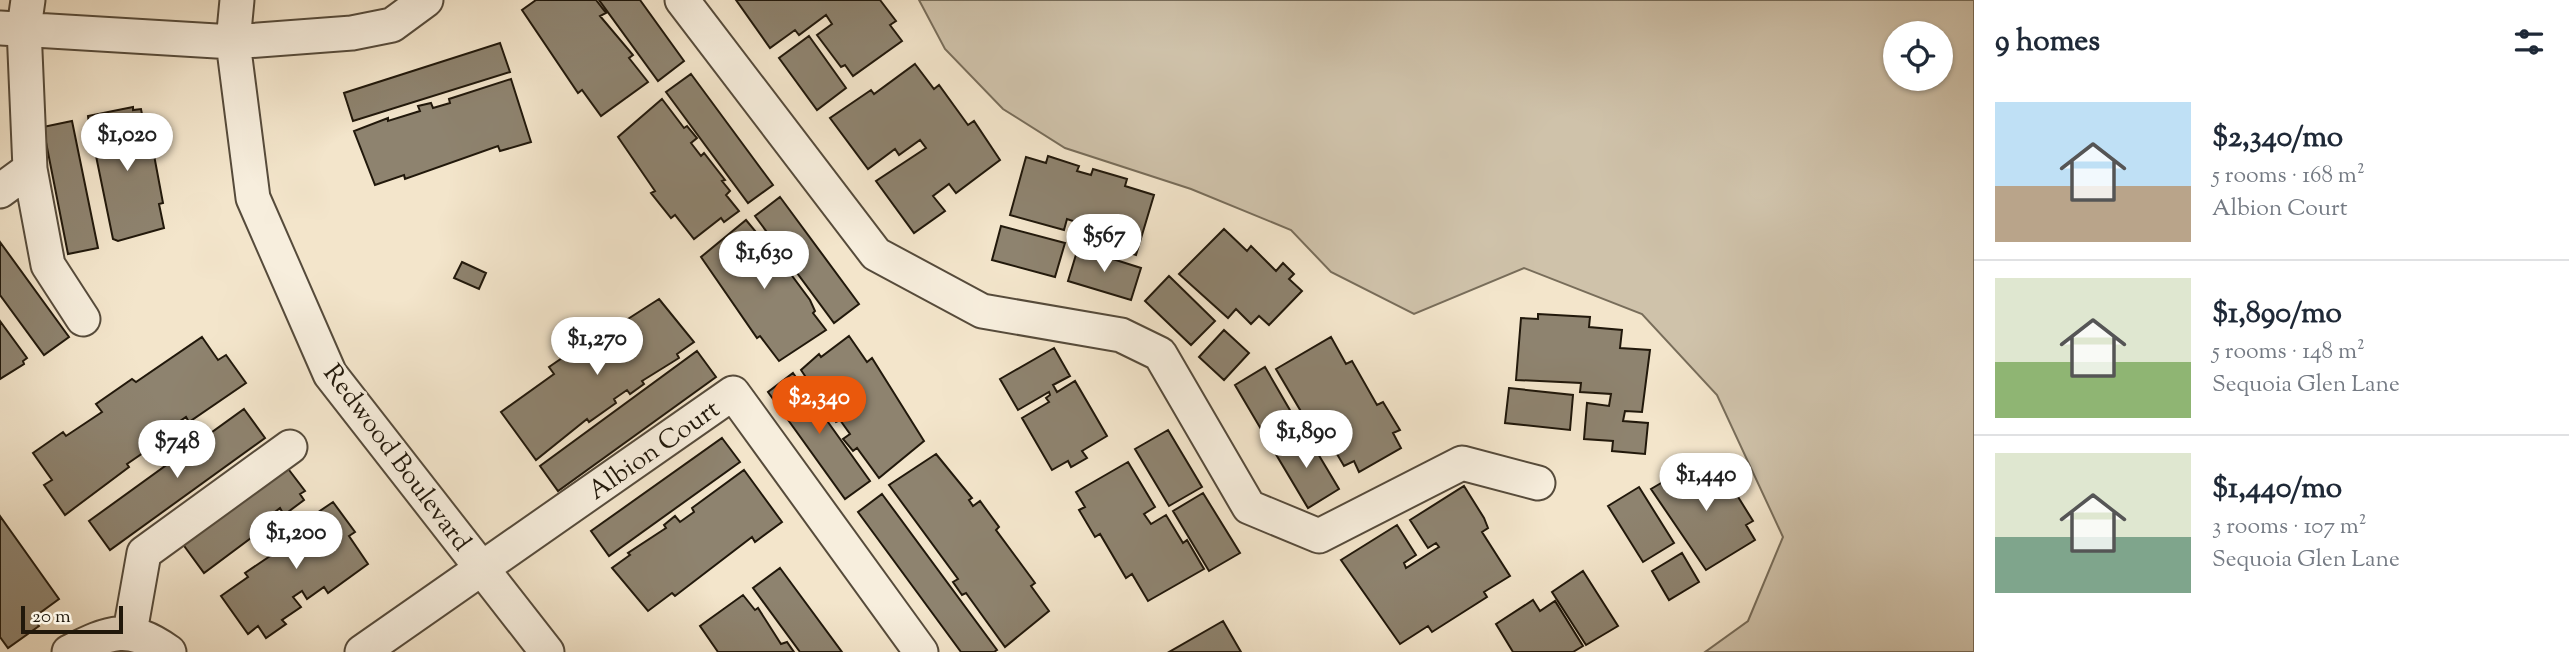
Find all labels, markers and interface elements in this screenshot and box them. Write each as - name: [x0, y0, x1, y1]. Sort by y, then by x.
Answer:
- map controls: [1883, 21, 1953, 91]
- button: locate: [1883, 21, 1953, 91]
- text: 9 homes: [1995, 21, 2100, 64]
- icon: filters: [2510, 23, 2548, 61]
- pin: $1,020: [70, 114, 184, 173]
- text: $2,340/mo: [2212, 117, 2343, 160]
- text: $1,020: [97, 119, 157, 152]
- icon: home: [2051, 130, 2135, 214]
- text: 5 rooms · 168 m²: [2212, 160, 2365, 193]
- text: Albion Court: [2212, 193, 2348, 226]
- pin: $567: [1063, 215, 1145, 274]
- text: $567: [1082, 220, 1126, 253]
- pin: $1,630: [707, 232, 821, 291]
- text: $1,630: [735, 237, 793, 270]
- text: $1,890/mo: [2212, 293, 2342, 336]
- icon: home: [2051, 306, 2135, 390]
- pin: $1,270: [540, 318, 654, 377]
- text: $1,270: [567, 323, 627, 356]
- text: 5 rooms · 148 m²: [2212, 336, 2365, 369]
- street label: Redwood Boulevard: [313, 357, 479, 560]
- text: Sequoia Glen Lane: [2212, 369, 2400, 402]
- pin: $2,340: [762, 376, 876, 436]
- text: $2,340: [788, 382, 850, 415]
- street label: Albion Court: [581, 392, 728, 510]
- pin: $1,890: [1249, 410, 1363, 470]
- text: $1,890: [1276, 416, 1336, 449]
- pin: $748: [136, 420, 218, 480]
- text: $748: [154, 426, 200, 459]
- pin: $1,440: [1649, 454, 1763, 513]
- text: $1,440: [1676, 459, 1736, 492]
- text: $1,440/mo: [2212, 468, 2342, 511]
- icon: home: [2051, 481, 2135, 565]
- text: 3 rooms · 107 m²: [2212, 511, 2367, 544]
- pin: $1,200: [239, 512, 353, 571]
- text: $1,200: [266, 517, 326, 550]
- text: Sequoia Glen Lane: [2212, 544, 2400, 577]
- scale bar: [21, 603, 122, 635]
- text: 20 m: [32, 604, 71, 631]

